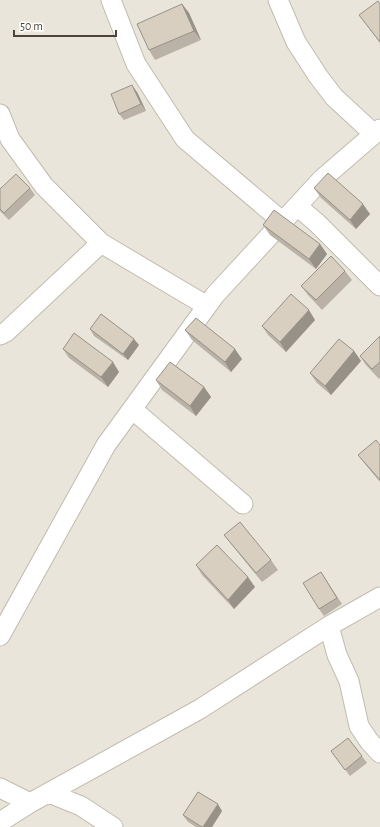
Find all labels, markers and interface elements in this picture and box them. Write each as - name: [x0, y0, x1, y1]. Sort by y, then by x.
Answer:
- scale bar: [14, 12, 116, 38]
- text: 50 m: [20, 20, 43, 32]

